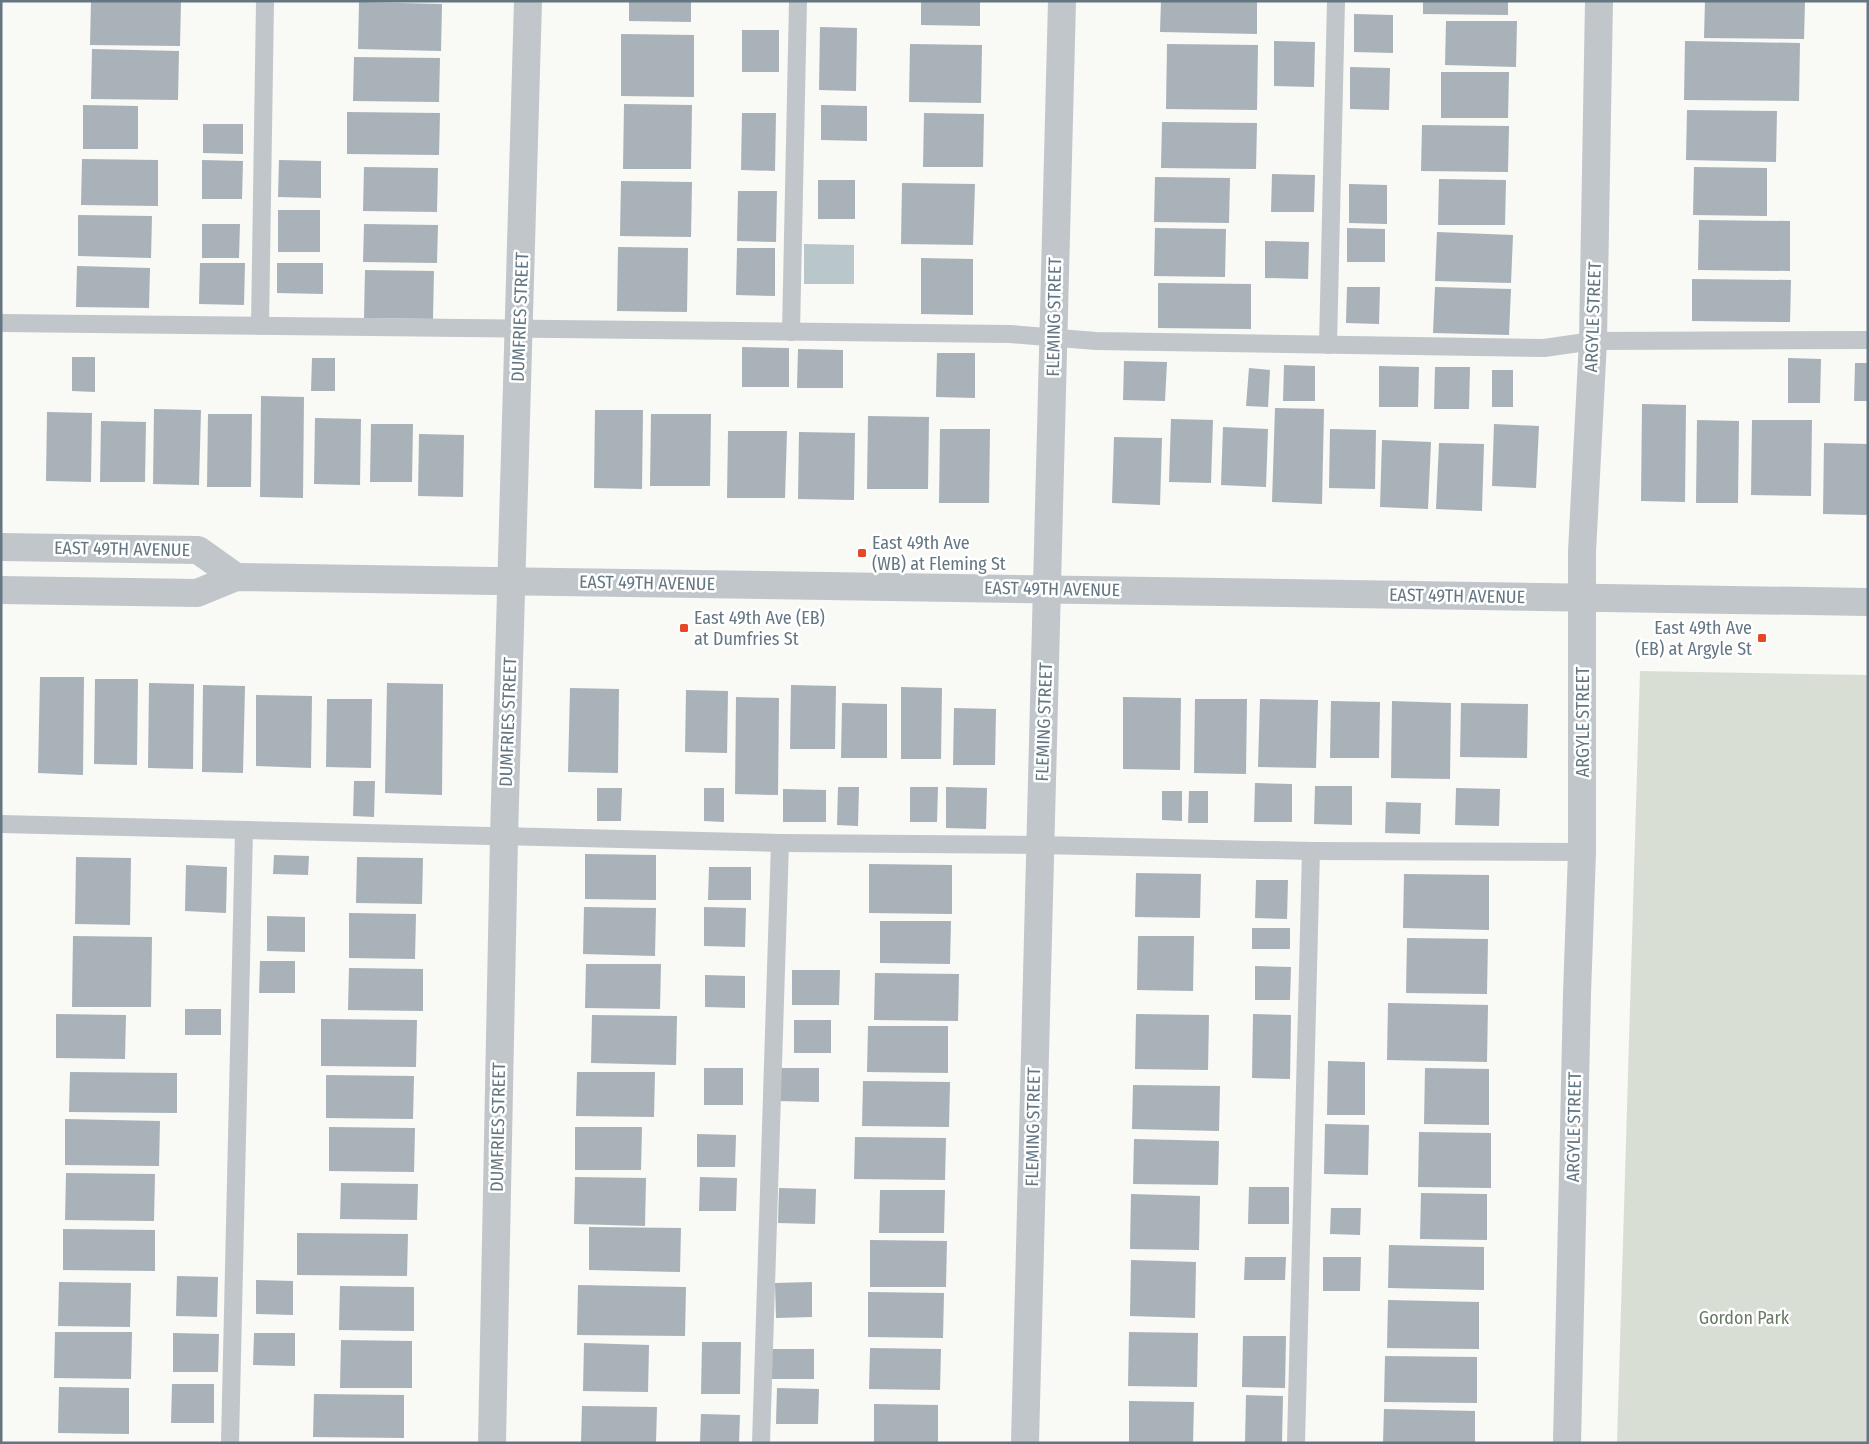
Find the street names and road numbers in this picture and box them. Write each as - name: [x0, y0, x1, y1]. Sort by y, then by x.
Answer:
- street label: DUMFRIES STREET: [507, 251, 533, 382]
- street label: FLEMING STREET: [1042, 257, 1066, 377]
- street label: ARGYLE STREET: [1580, 261, 1606, 373]
- street label: EAST 49TH AVENUE: [54, 537, 190, 561]
- street label: EAST 49TH AVENUE: [579, 571, 715, 595]
- street label: EAST 49TH AVENUE: [984, 577, 1120, 601]
- street label: EAST 49TH AVENUE: [1389, 584, 1525, 608]
- street label: DUMFRIES STREET: [495, 656, 521, 787]
- street label: FLEMING STREET: [1031, 661, 1057, 782]
- street label: ARGYLE STREET: [1572, 666, 1594, 777]
- street label: DUMFRIES STREET: [486, 1061, 510, 1192]
- street label: FLEMING STREET: [1021, 1067, 1045, 1187]
- street label: ARGYLE STREET: [1562, 1071, 1586, 1182]

